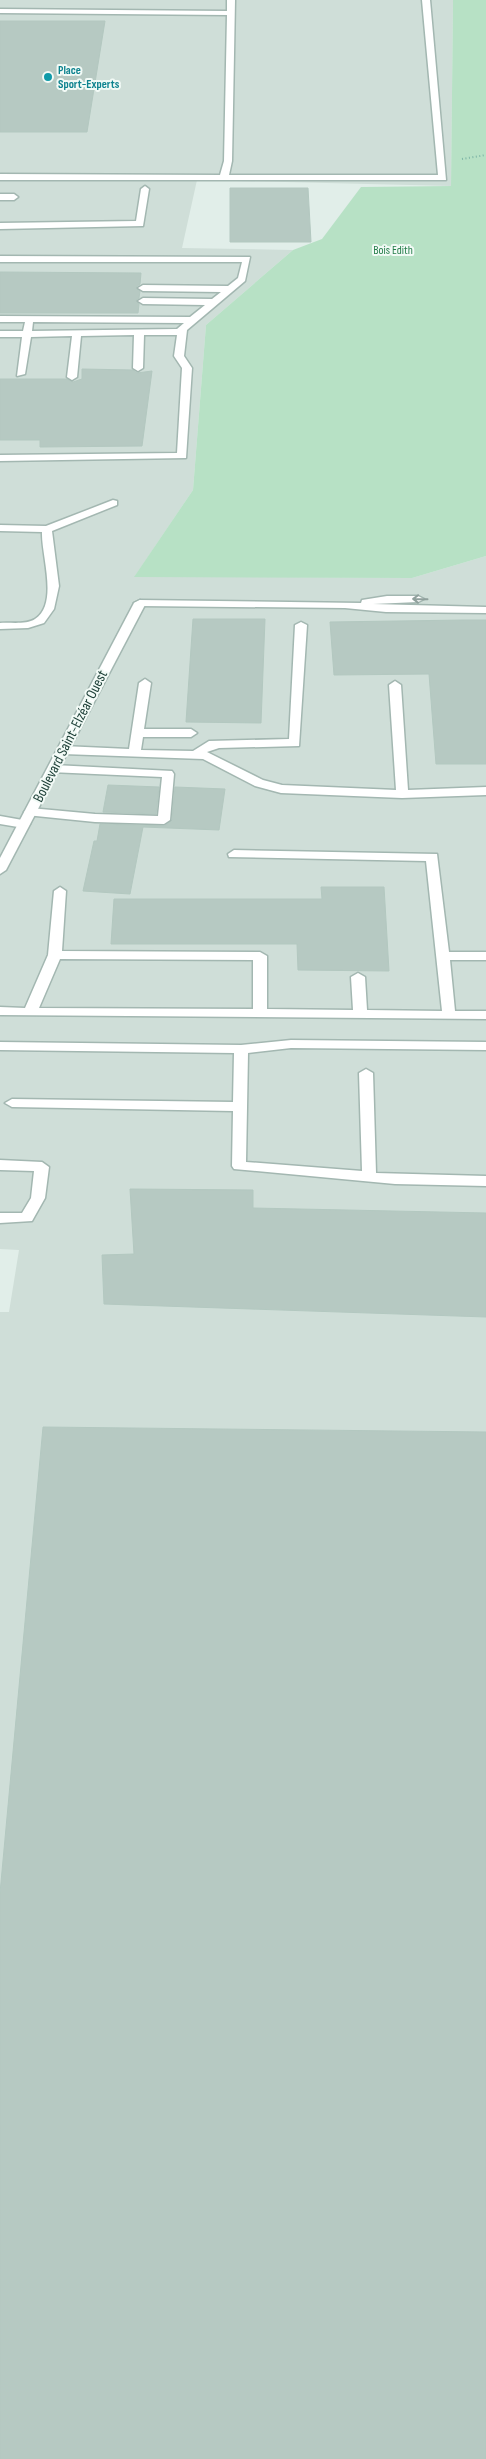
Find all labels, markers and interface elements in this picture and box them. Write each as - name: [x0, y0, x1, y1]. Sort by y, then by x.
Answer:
- place label: Place Sport-Experts: [58, 63, 120, 92]
- marker: Place Sport-Experts: [42, 71, 54, 83]
- park label: Bois Edith: [373, 243, 413, 258]
- one-way arrow: [412, 594, 428, 604]
- street label: Boulevard Saint-Elzéar Ouest: [29, 667, 112, 806]

